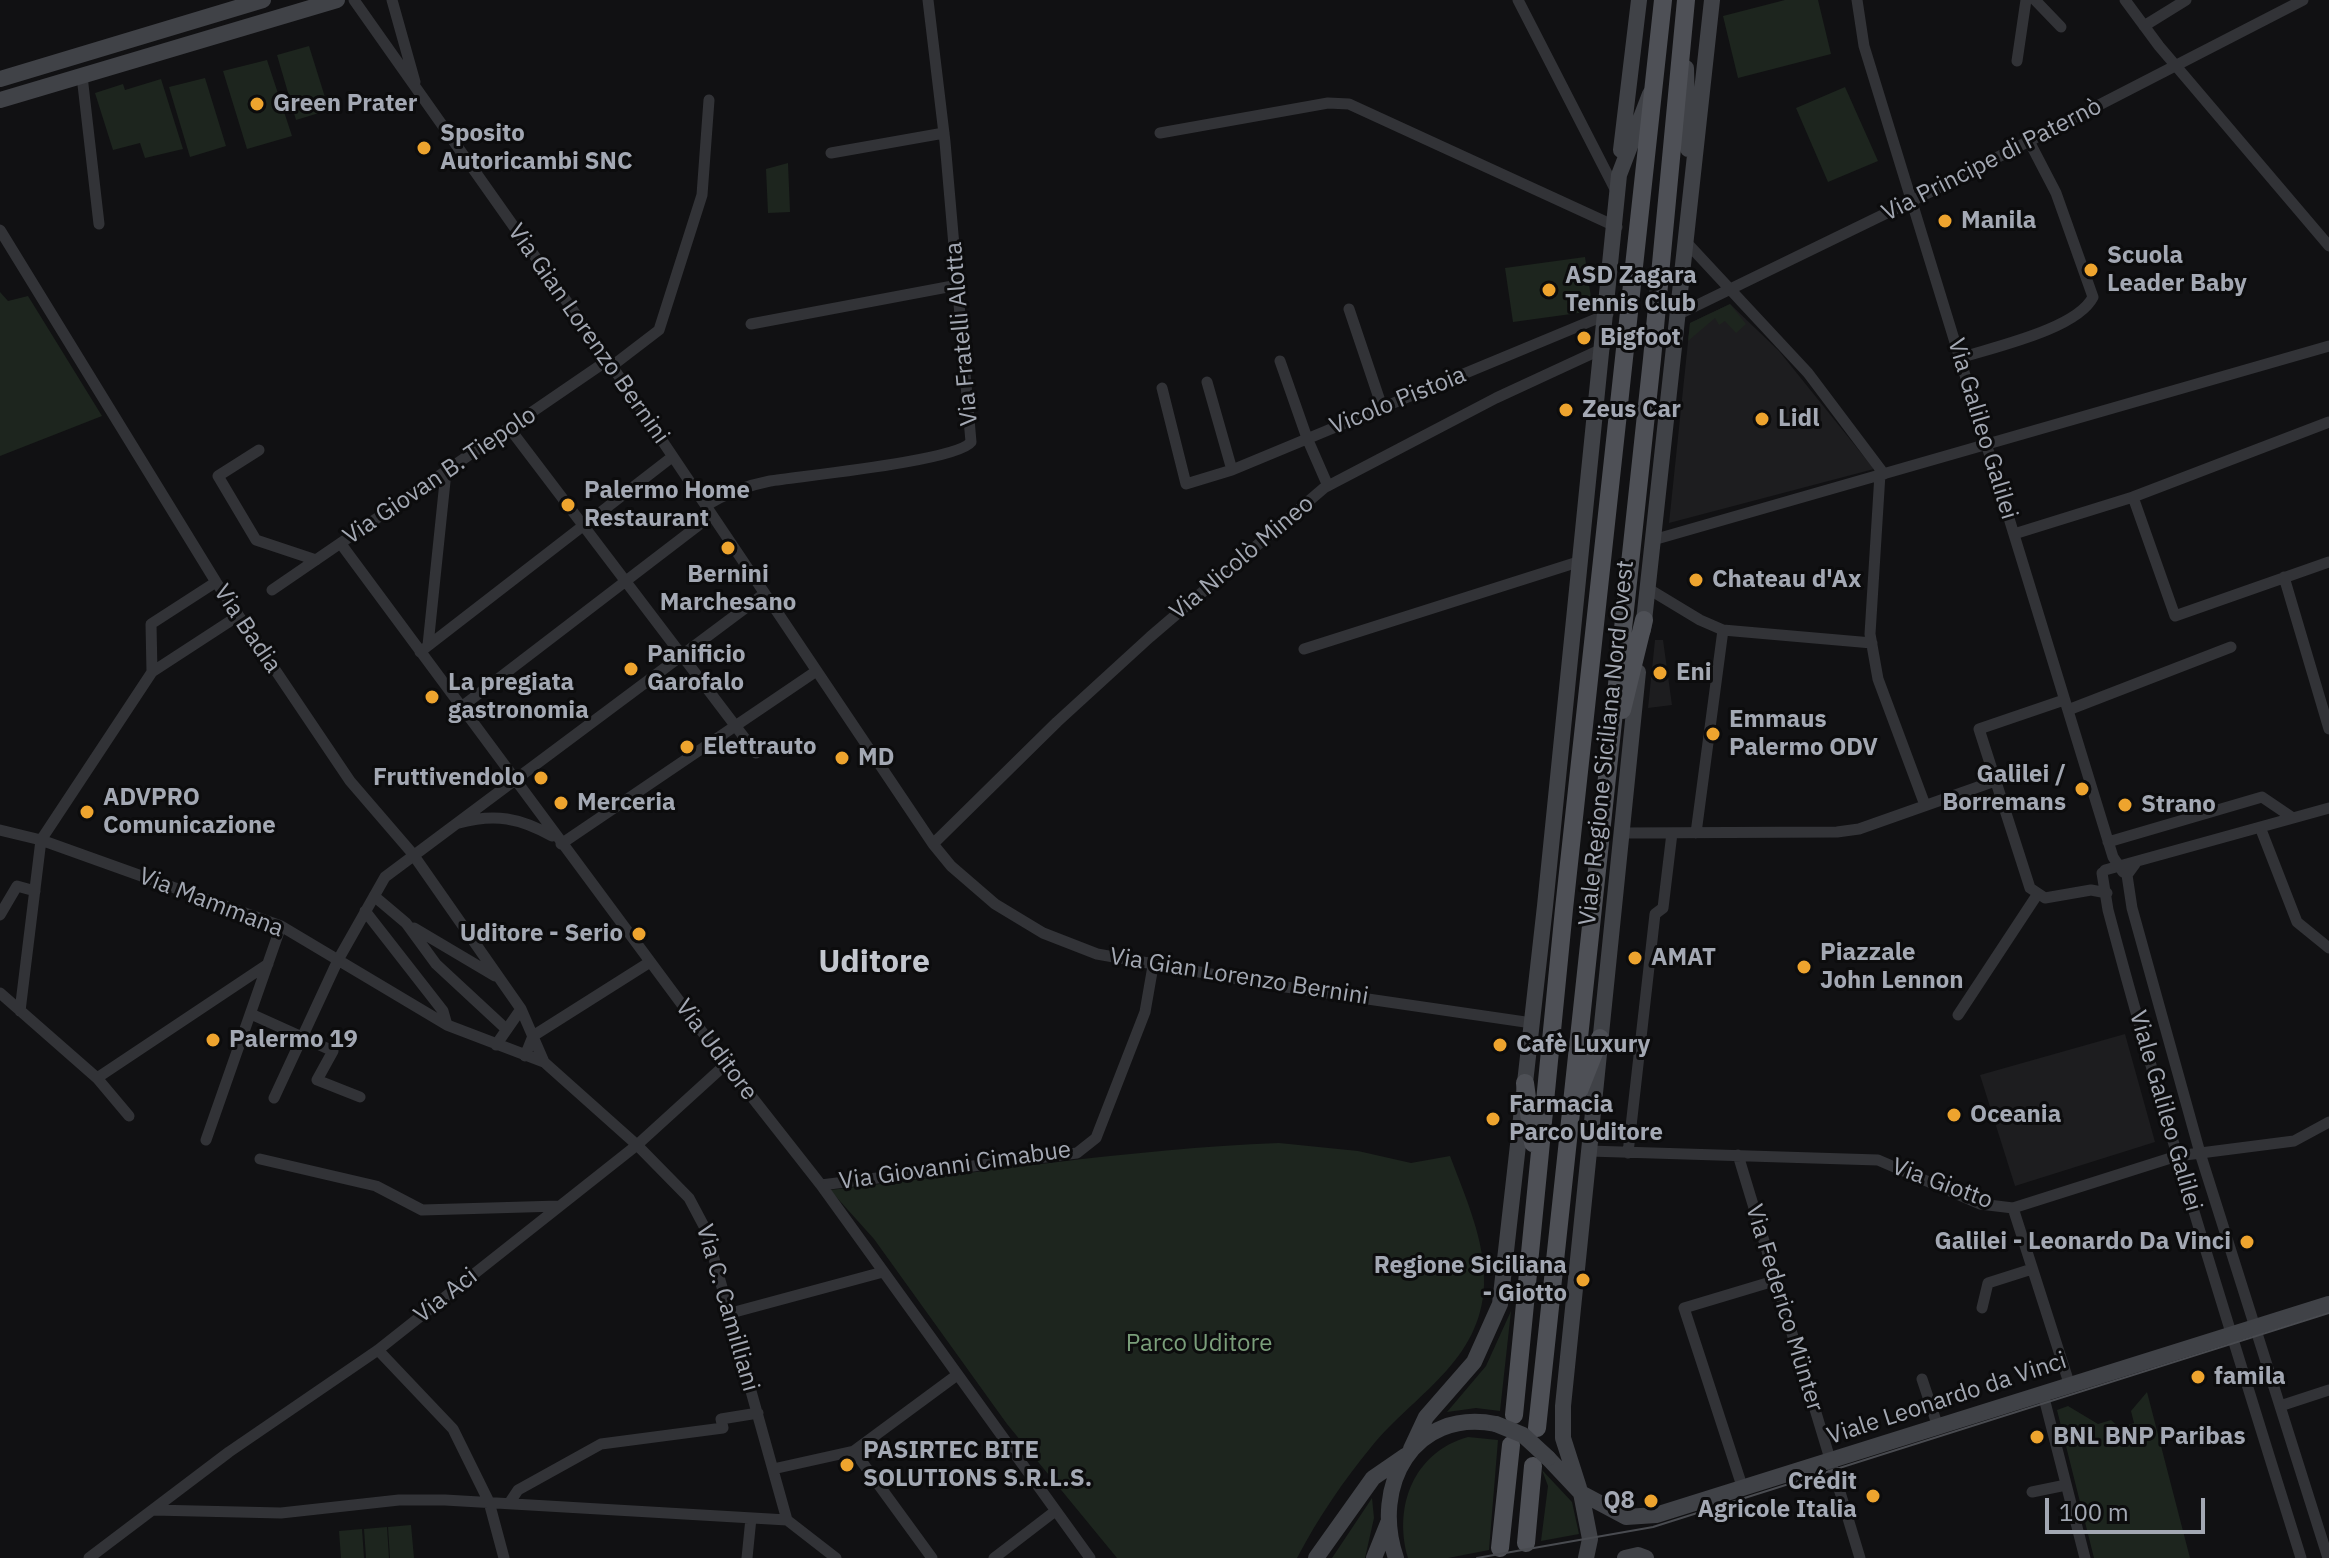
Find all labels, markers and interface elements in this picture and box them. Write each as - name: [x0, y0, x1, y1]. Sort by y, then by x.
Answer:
- place label: Green Prater: [273, 90, 417, 118]
- street label: Via Principe di Paternò: [1877, 92, 2107, 228]
- marker: Green Prater: [248, 95, 266, 113]
- place label: Sposito Autoricambi SNC: [440, 120, 633, 176]
- marker: Sposito Autoricambi SNC: [415, 139, 433, 157]
- place label: Manila: [1961, 207, 2036, 235]
- marker: Manila: [1936, 212, 1954, 230]
- street label: Via Gian Lorenzo Bernini: [501, 219, 675, 449]
- street label: Via Fratelli Alotta: [940, 241, 984, 427]
- place label: Scuola Leader Baby: [2107, 242, 2247, 298]
- marker: Scuola Leader Baby: [2082, 261, 2100, 279]
- place label: ASD Zagara Tennis Club: [1565, 262, 1697, 318]
- marker: ASD Zagara Tennis Club: [1540, 281, 1558, 299]
- place label: Bigfoot: [1600, 324, 1681, 352]
- marker: Bigfoot: [1575, 329, 1593, 347]
- street label: Via Galileo Galilei: [1941, 335, 2023, 523]
- street label: Vicolo Pistoia: [1326, 361, 1470, 441]
- place label: Zeus Car: [1582, 396, 1681, 424]
- street label: Via Giovan B. Tiepolo: [338, 401, 542, 551]
- marker: Zeus Car: [1557, 401, 1575, 419]
- place label: Lidl: [1778, 405, 1819, 433]
- marker: Lidl: [1753, 410, 1771, 428]
- place label: Palermo Home Restaurant: [584, 477, 750, 533]
- street label: Via Nicolò Mineo: [1164, 490, 1320, 626]
- marker: Palermo Home Restaurant: [559, 496, 577, 514]
- marker: Bernini Marchesano: [719, 539, 737, 557]
- street label: Viale Regione Siciliana Nord Ovest: [1573, 559, 1641, 927]
- place label: Bernini Marchesano: [660, 561, 796, 617]
- place label: Chateau d'Ax: [1712, 566, 1861, 594]
- marker: Chateau d'Ax: [1687, 571, 1705, 589]
- street label: Via Badia: [207, 579, 287, 679]
- place label: Panificio Garofalo: [647, 641, 746, 697]
- place label: Eni: [1676, 659, 1712, 687]
- marker: Panificio Garofalo: [622, 660, 640, 678]
- marker: Eni: [1651, 664, 1669, 682]
- place label: La pregiata gastronomia: [448, 669, 589, 725]
- marker: La pregiata gastronomia: [423, 688, 441, 706]
- place label: Emmaus Palermo ODV: [1729, 706, 1878, 762]
- marker: Emmaus Palermo ODV: [1704, 725, 1722, 743]
- place label: Elettrauto: [703, 733, 817, 761]
- marker: Elettrauto: [678, 738, 696, 756]
- place label: MD: [858, 744, 894, 772]
- marker: MD: [833, 749, 851, 767]
- place label: Galilei / Borremans: [1942, 761, 2066, 817]
- place label: Fruttivendolo: [373, 764, 525, 792]
- marker: Fruttivendolo: [532, 769, 550, 787]
- marker: Galilei / Borremans: [2073, 780, 2091, 798]
- place label: ADVPRO Comunicazione: [103, 784, 276, 840]
- place label: Merceria: [577, 789, 676, 817]
- place label: Strano: [2141, 791, 2216, 819]
- marker: Merceria: [552, 794, 570, 812]
- marker: Strano: [2116, 796, 2134, 814]
- marker: ADVPRO Comunicazione: [78, 803, 96, 821]
- street label: Via Mammana: [135, 862, 287, 944]
- place label: Uditore - Serio: [460, 920, 623, 948]
- marker: Uditore - Serio: [630, 925, 648, 943]
- place label: Piazzale John Lennon: [1820, 939, 1964, 995]
- street label: Via Gian Lorenzo Bernini: [1108, 942, 1370, 1012]
- district label: Uditore: [818, 944, 930, 982]
- place label: AMAT: [1651, 944, 1716, 972]
- marker: AMAT: [1626, 949, 1644, 967]
- marker: Piazzale John Lennon: [1795, 958, 1813, 976]
- street label: Via Uditore: [669, 994, 763, 1106]
- street label: Viale Galileo Galilei: [2123, 1007, 2207, 1215]
- place label: Palermo 19: [229, 1026, 358, 1054]
- marker: Palermo 19: [204, 1031, 222, 1049]
- place label: Cafè Luxury: [1516, 1031, 1650, 1059]
- marker: Cafè Luxury: [1491, 1036, 1509, 1054]
- place label: Farmacia Parco Uditore: [1509, 1091, 1663, 1147]
- place label: Oceania: [1970, 1101, 2061, 1129]
- marker: Oceania: [1945, 1106, 1963, 1124]
- marker: Farmacia Parco Uditore: [1484, 1110, 1502, 1128]
- street label: Via Giovanni Cimabue: [837, 1135, 1073, 1197]
- street label: Via Giotto: [1888, 1152, 1996, 1216]
- street label: Via Federico Münter: [1739, 1201, 1829, 1415]
- street label: Via C. Camilliani: [689, 1221, 765, 1395]
- place label: Galilei - Leonardo Da Vinci: [1934, 1228, 2231, 1256]
- marker: Galilei - Leonardo Da Vinci: [2238, 1233, 2256, 1251]
- place label: Regione Siciliana - Giotto: [1374, 1252, 1567, 1308]
- street label: Via Aci: [409, 1262, 483, 1330]
- marker: Regione Siciliana - Giotto: [1574, 1271, 1592, 1289]
- park label: Parco Uditore: [1126, 1330, 1272, 1358]
- street label: Viale Leonardo da Vinci: [1824, 1347, 2070, 1451]
- place label: famila: [2214, 1363, 2286, 1391]
- marker: famila: [2189, 1368, 2207, 1386]
- place label: BNL BNP Paribas: [2053, 1423, 2246, 1451]
- marker: BNL BNP Paribas: [2028, 1428, 2046, 1446]
- place label: PASIRTEC BITE SOLUTIONS S.R.L.S.: [863, 1437, 1092, 1493]
- marker: PASIRTEC BITE SOLUTIONS S.R.L.S.: [838, 1456, 856, 1474]
- place label: Crédit Agricole Italia: [1697, 1468, 1857, 1524]
- scale bar: [2049, 1482, 2209, 1532]
- place label: Q8: [1603, 1487, 1635, 1515]
- marker: Crédit Agricole Italia: [1864, 1487, 1882, 1505]
- marker: Q8: [1642, 1492, 1660, 1510]
- text: 100 m: [2059, 1496, 2129, 1528]

